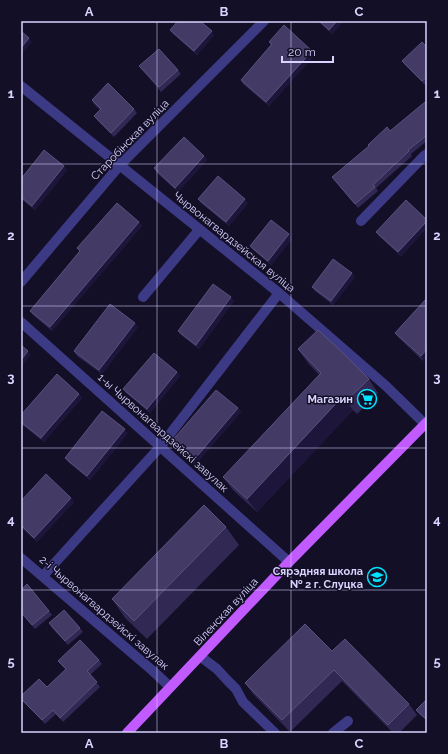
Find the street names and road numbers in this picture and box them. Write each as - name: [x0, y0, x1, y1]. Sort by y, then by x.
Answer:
- street label: Старобінская вуліца: [88, 97, 172, 183]
- street label: Чырвонагвардзейская вуліца: [171, 189, 297, 295]
- street label: 1-ы Чырвонагвардзейскі завулак: [95, 371, 231, 495]
- street label: 2-і Чырвонагвардзейскі завулак: [37, 553, 172, 673]
- street label: Віленская вуліца: [191, 575, 261, 649]

